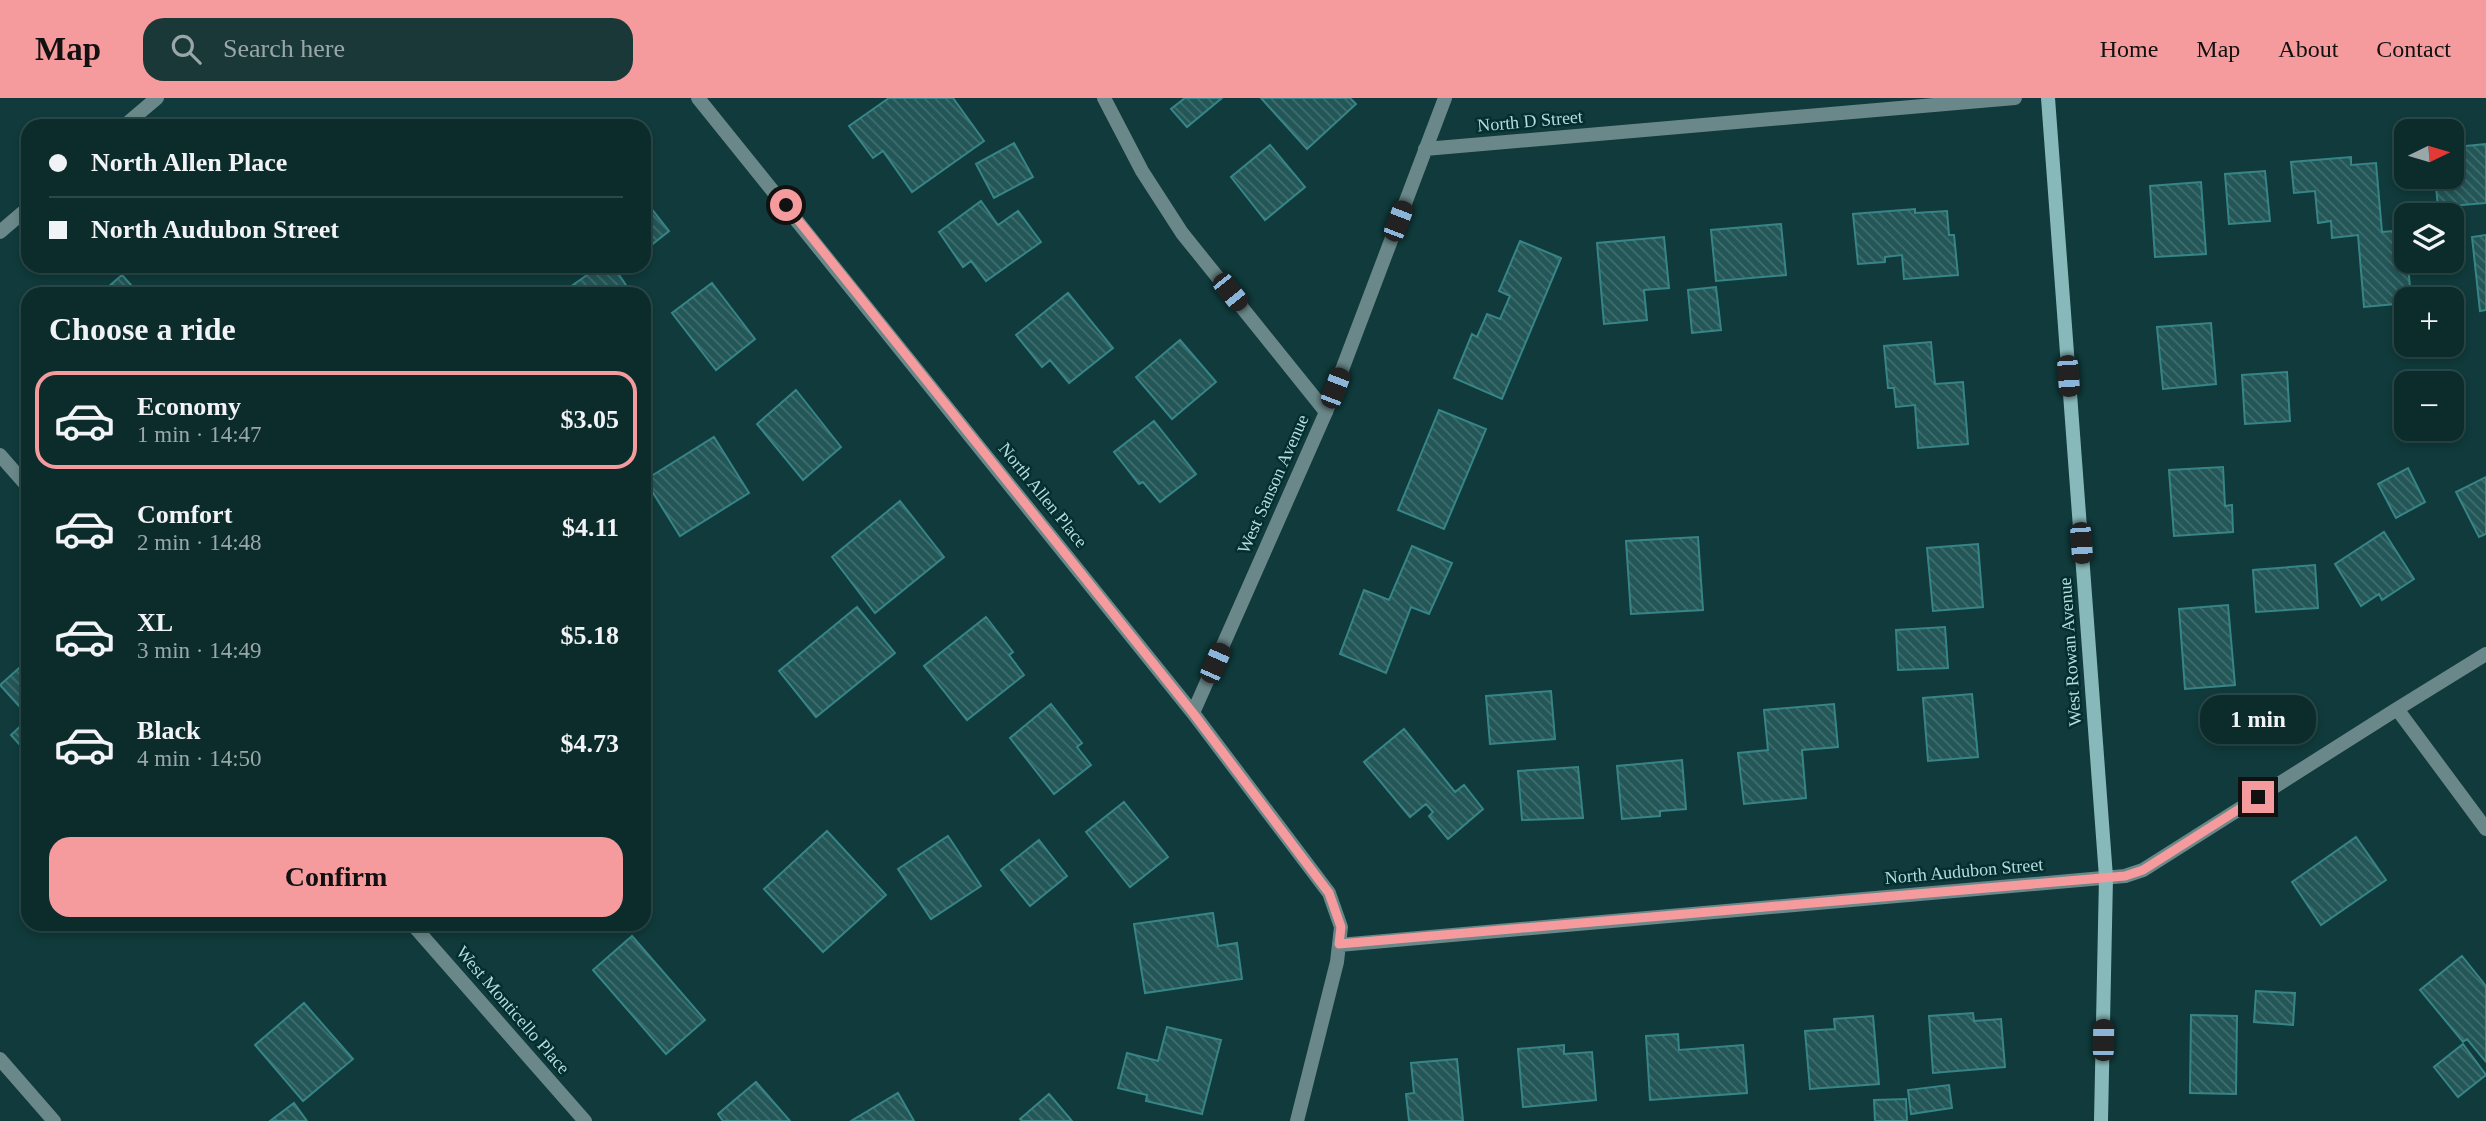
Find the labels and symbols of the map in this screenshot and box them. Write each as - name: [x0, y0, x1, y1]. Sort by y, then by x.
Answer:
- street label: North D Street: [1476, 106, 1584, 136]
- north arrow: [2394, 119, 2464, 189]
- route start: [770, 189, 802, 221]
- car: [1381, 198, 1416, 244]
- car: [1209, 269, 1252, 315]
- car: [2057, 354, 2080, 398]
- car: [1318, 365, 1353, 411]
- street label: West Sanson Avenue: [1233, 411, 1313, 557]
- street label: North Allen Place: [995, 439, 1091, 551]
- car: [2070, 521, 2093, 565]
- street label: West Rowan Avenue: [2055, 577, 2085, 727]
- car: [1197, 640, 1234, 686]
- callout: 1 min: [2200, 696, 2316, 744]
- route end: [2242, 781, 2274, 813]
- street label: North Audubon Street: [1884, 854, 2044, 888]
- street label: West Monticello Place: [452, 942, 574, 1078]
- car: [2093, 1019, 2114, 1061]

